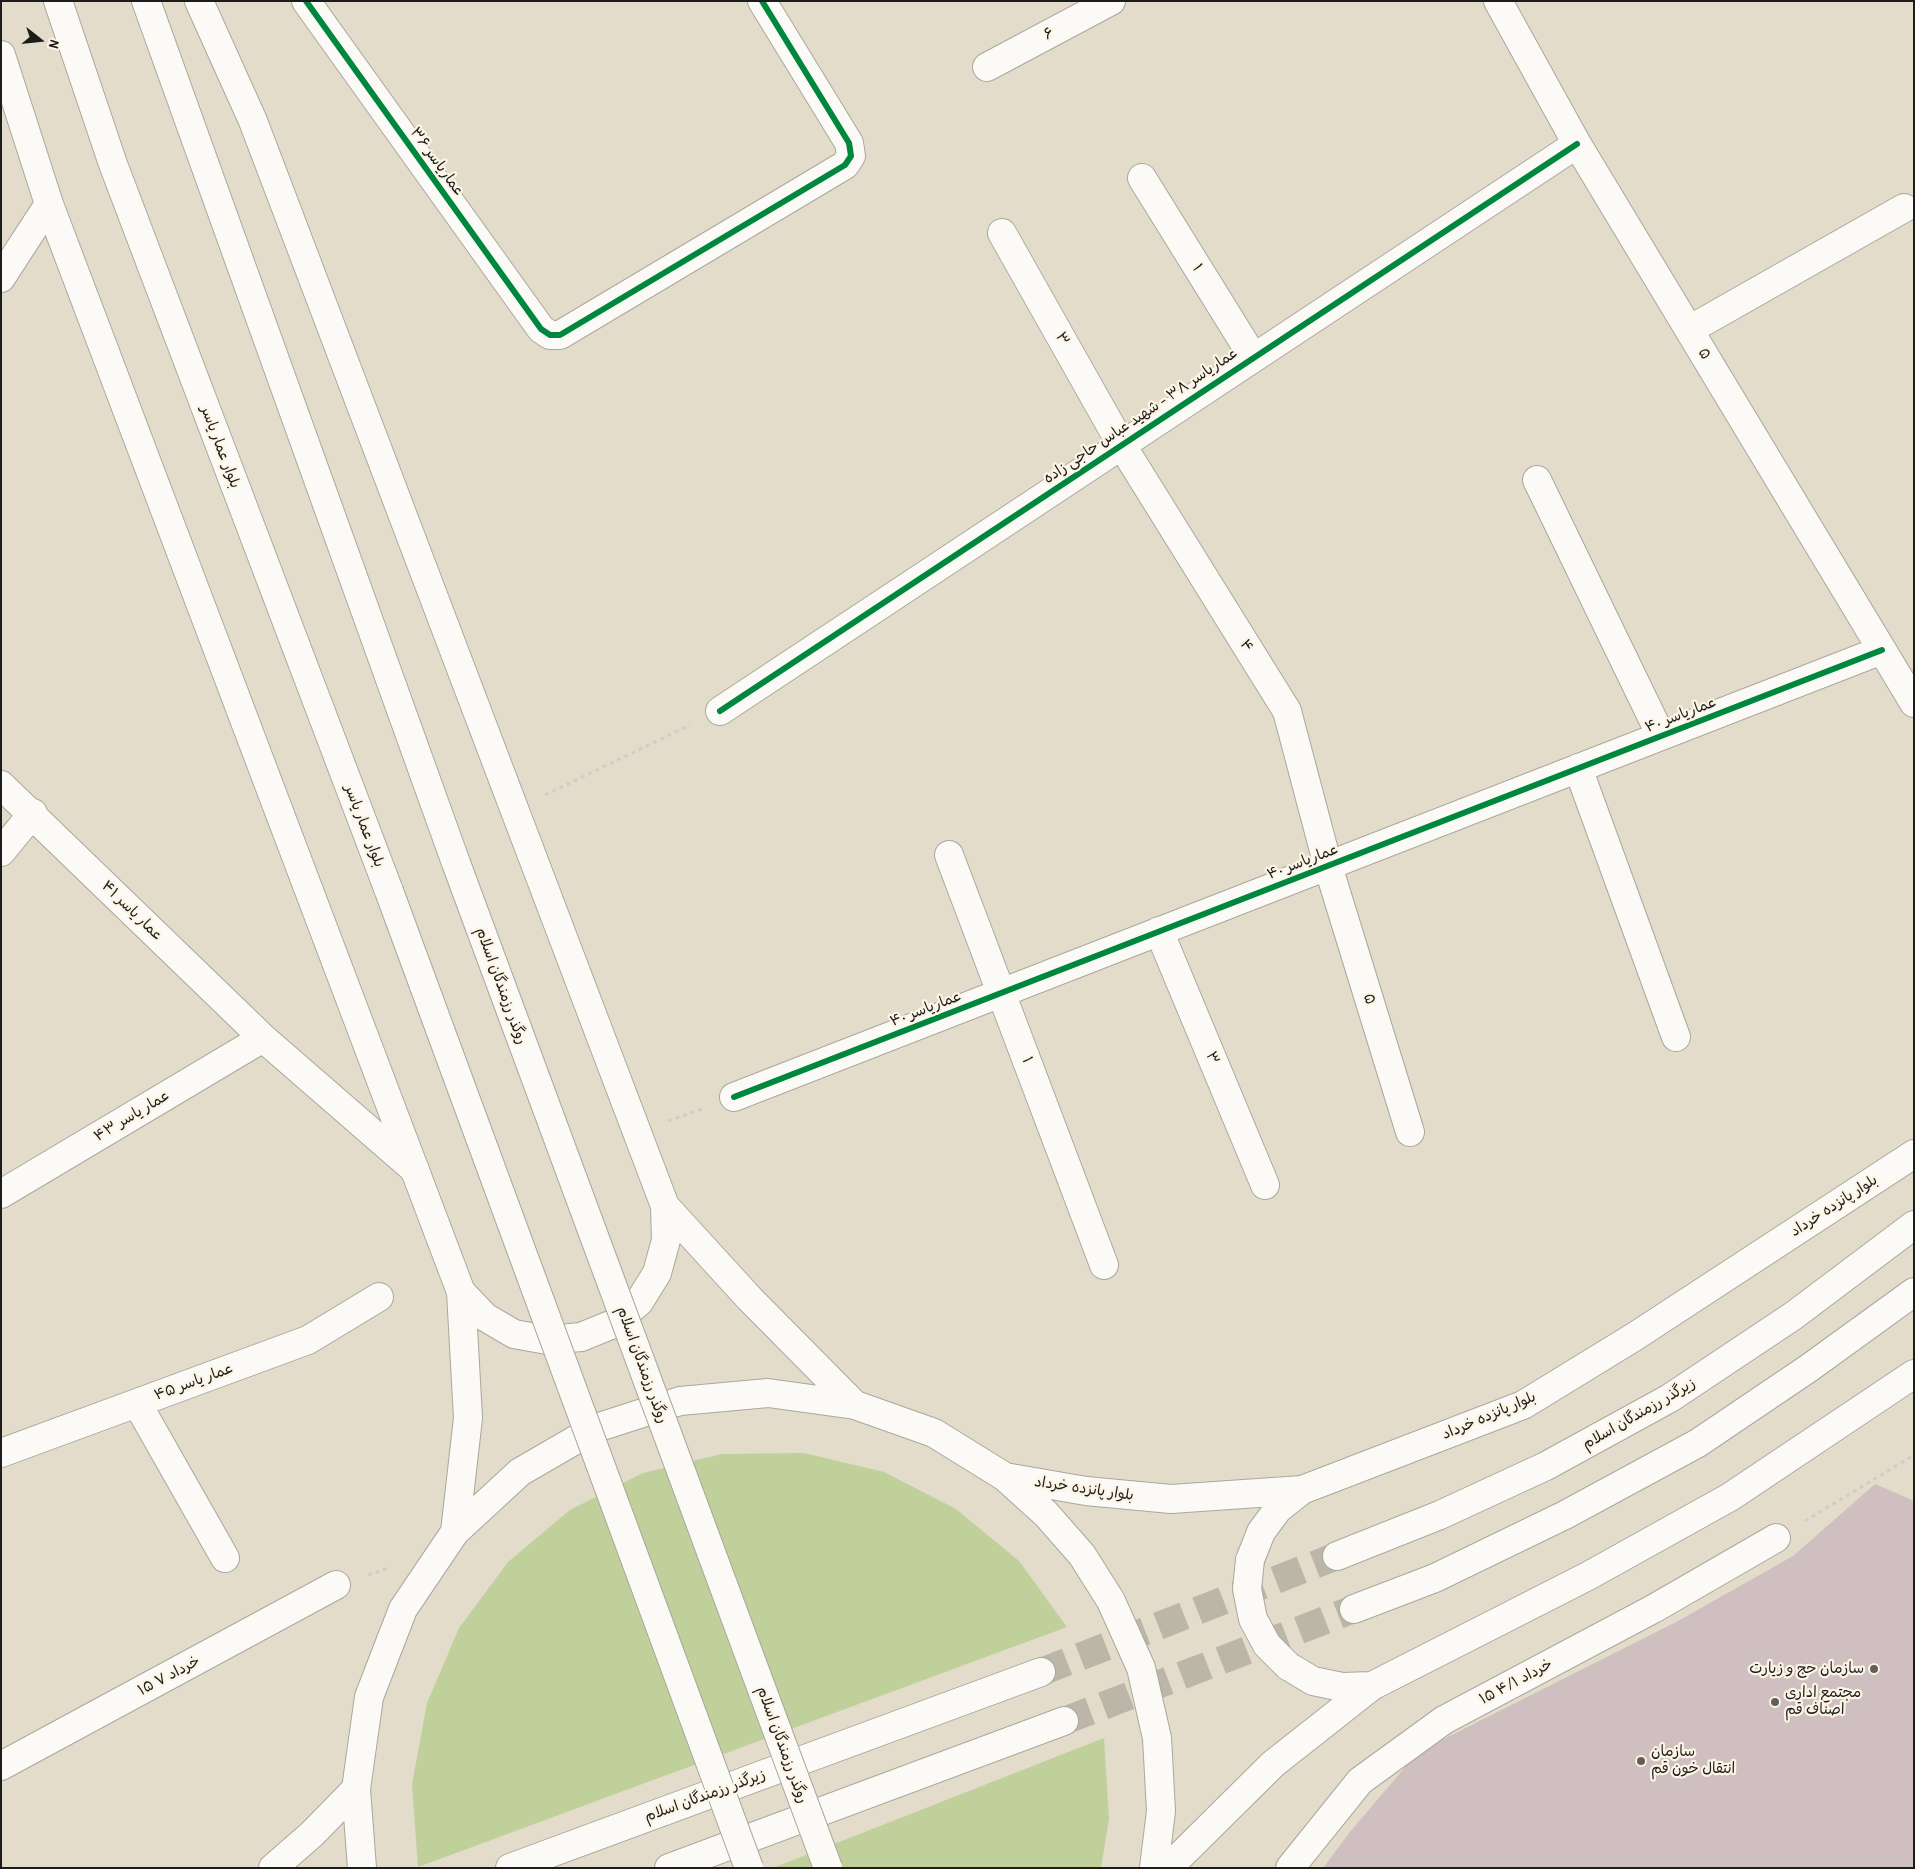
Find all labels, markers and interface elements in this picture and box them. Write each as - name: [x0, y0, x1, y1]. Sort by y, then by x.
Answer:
- north arrow: [15, 15, 65, 65]
- street label: ۶: [1041, 24, 1057, 44]
- text: N: [45, 38, 65, 50]
- street label: عماریاسر ۳۶: [406, 124, 468, 200]
- street label: ۱: [1188, 261, 1206, 275]
- street label: ۳: [1051, 329, 1073, 349]
- street label: عماریاسر ۳۸ - شهید عباس حاجی زاده: [1040, 344, 1242, 488]
- street label: ۵: [1694, 345, 1714, 363]
- street label: بلوار عمار یاسر: [196, 403, 244, 491]
- street label: ۴: [1235, 636, 1257, 656]
- street label: عماریاسر ۴۰: [1643, 693, 1719, 737]
- street label: بلوار عمار یاسر: [340, 782, 388, 870]
- street label: عماریاسر ۴۰: [1265, 840, 1341, 884]
- street label: عمار یاسر ۴۱: [98, 877, 166, 945]
- street label: روگذر رزمندگان اسلام: [472, 925, 530, 1047]
- street label: عماریاسر ۴۰: [888, 987, 964, 1031]
- street label: ۵: [1359, 991, 1379, 1007]
- street label: ۳: [1201, 1049, 1223, 1067]
- street label: ۱: [1018, 1054, 1036, 1066]
- street label: عمار یاسر ۴۳: [91, 1086, 173, 1146]
- street label: بلوار پانزده خرداد: [1787, 1171, 1881, 1241]
- street label: روگذر رزمندگان اسلام: [613, 1304, 671, 1426]
- street label: عمار یاسر ۴۵: [152, 1359, 236, 1405]
- street label: زیرگذر رزمندگان اسلام: [1579, 1374, 1699, 1454]
- street label: بلوار پانزده خرداد: [1439, 1388, 1539, 1444]
- street label: بلوار پانزده خرداد: [1033, 1473, 1135, 1505]
- street label: ۱۵ خرداد ۷: [135, 1652, 203, 1700]
- street label: ۱۵ خرداد ۴/۱: [1476, 1655, 1556, 1709]
- place label: سازمان حج و زیارت: [1749, 1660, 1864, 1678]
- marker: سازمان حج و زیارت: [1868, 1663, 1880, 1675]
- street label: روگذر رزمندگان اسلام: [753, 1684, 811, 1806]
- place label: مجتمع اداری اصناف قم: [1785, 1684, 1861, 1719]
- marker: مجتمع اداری اصناف قم: [1769, 1696, 1781, 1708]
- place label: سازمان انتقال خون قم: [1651, 1743, 1735, 1778]
- marker: سازمان انتقال خون قم: [1635, 1755, 1647, 1767]
- street label: زیرگذر رزمندگان اسلام: [642, 1766, 768, 1826]

